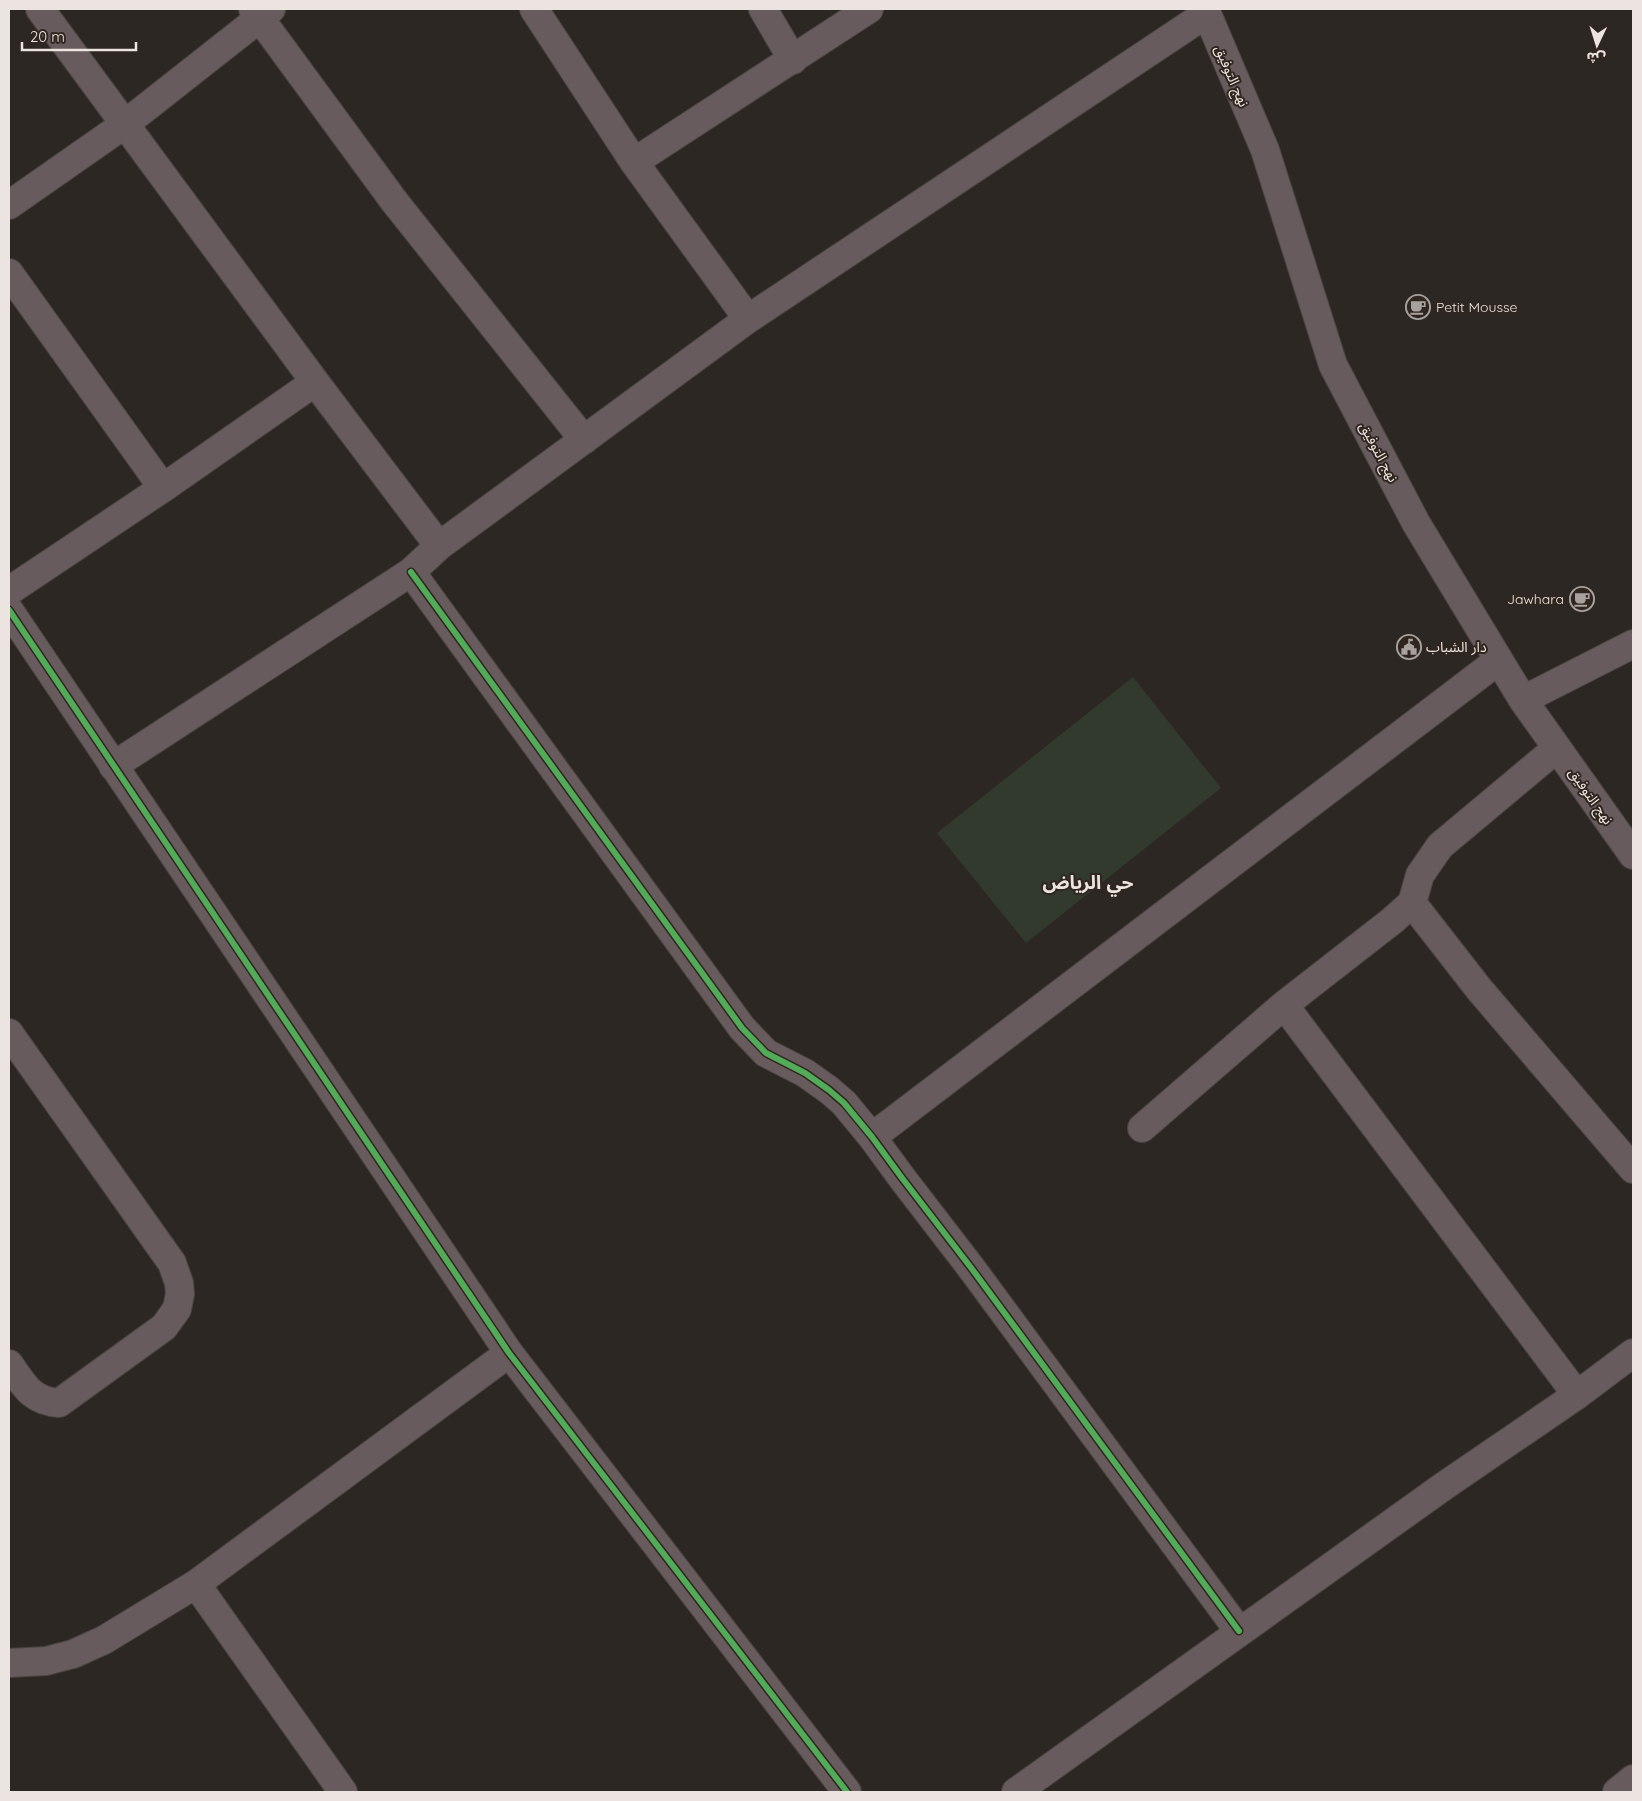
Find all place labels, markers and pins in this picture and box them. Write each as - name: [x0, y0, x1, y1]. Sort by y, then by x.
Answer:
- cafe icon: Petit Mousse: [1405, 294, 1431, 320]
- place label: Petit Mousse: [1436, 298, 1518, 316]
- cafe icon: Jawhara: [1569, 586, 1595, 612]
- place label: Jawhara: [1507, 590, 1564, 608]
- public building icon: دار الشباب: [1396, 634, 1422, 660]
- place label: دار الشباب: [1426, 638, 1487, 656]

